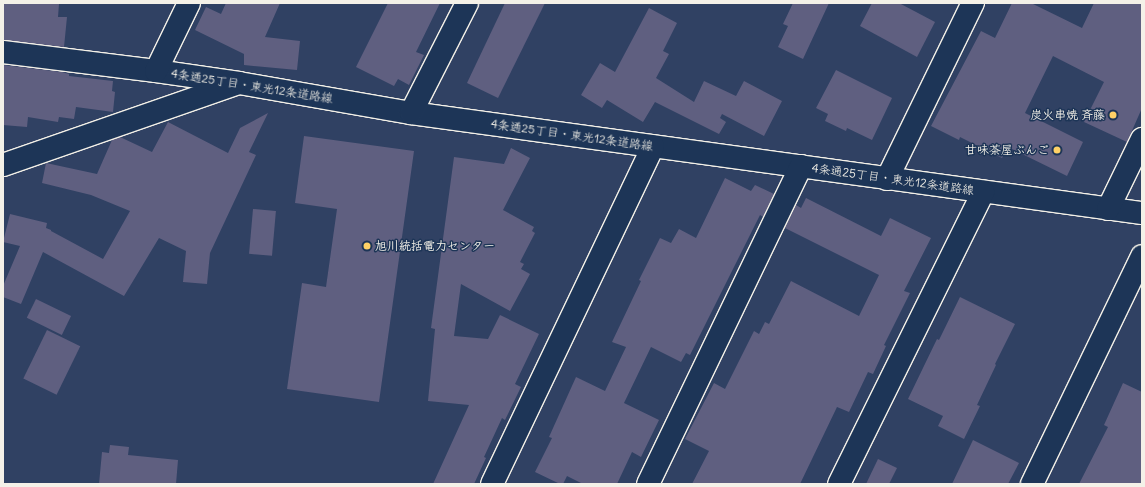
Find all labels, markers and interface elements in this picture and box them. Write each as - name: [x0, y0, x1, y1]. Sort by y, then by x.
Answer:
- street label: 4条通25丁目・東光12条道路線: [170, 66, 334, 106]
- place label: 炭火串焼 斉藤: [1030, 108, 1105, 122]
- marker: 炭火串焼 斉藤: [1108, 110, 1118, 120]
- street label: 4条通25丁目・東光12条道路線: [490, 116, 654, 154]
- place label: 甘味茶屋ぶんご: [965, 143, 1049, 157]
- marker: 甘味茶屋ぶんご: [1052, 145, 1062, 155]
- street label: 4条通25丁目・東光12条道路線: [811, 160, 975, 198]
- place label: 旭川統括電力センター: [375, 239, 495, 253]
- marker: 旭川統括電力センター: [362, 241, 372, 251]

